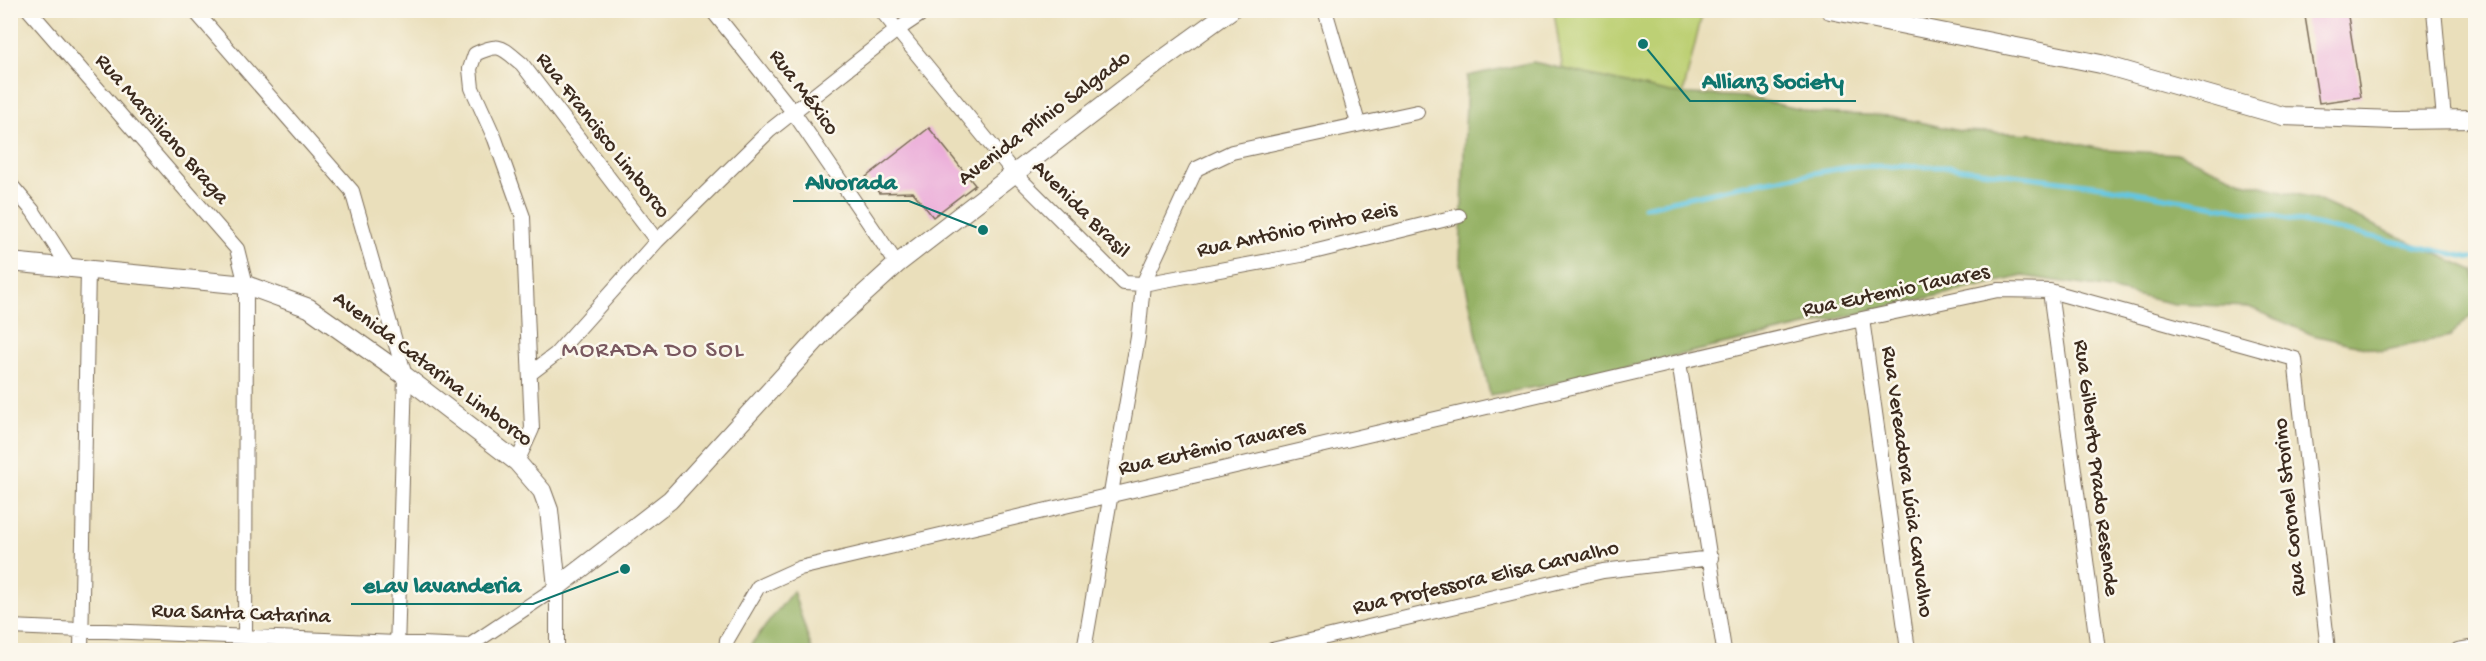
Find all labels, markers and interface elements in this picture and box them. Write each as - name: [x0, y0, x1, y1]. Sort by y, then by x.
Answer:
- street label: Rua México: [762, 45, 844, 141]
- street label: Avenida Plínio Salgado: [954, 46, 1136, 192]
- street label: Rua Francisco Limborco: [529, 48, 675, 224]
- street label: Rua Marciliano Braga: [88, 49, 234, 211]
- callout: Allianz Society: [1690, 59, 1856, 101]
- text: Allianz Society: [1701, 69, 1844, 98]
- street label: Avenida Brasil: [1025, 155, 1135, 265]
- callout: Alvorada: [793, 159, 909, 201]
- text: Alvorada: [804, 170, 899, 199]
- street label: Rua Antônio Pinto Reis: [1195, 197, 1400, 265]
- street label: Rua Eutemio Tavares: [1800, 259, 1993, 325]
- street label: Avenida Catarina Limborco: [327, 286, 537, 454]
- district label: MORADA DO SOL: [562, 337, 744, 366]
- street label: Rua Gilberto Prado Resende: [2066, 338, 2124, 598]
- street label: Rua Vereadora Lúcia Carvalho: [1874, 345, 1938, 619]
- street label: Rua Eutêmio Tavares: [1116, 415, 1309, 483]
- street label: Rua Coronel Storino: [2269, 417, 2313, 597]
- street label: Rua Professora Elisa Carvalho: [1350, 536, 1622, 622]
- callout: eLav lavanderia: [351, 562, 533, 604]
- text: eLav lavanderia: [362, 573, 523, 602]
- street label: Rua Santa Catarina: [151, 599, 332, 631]

